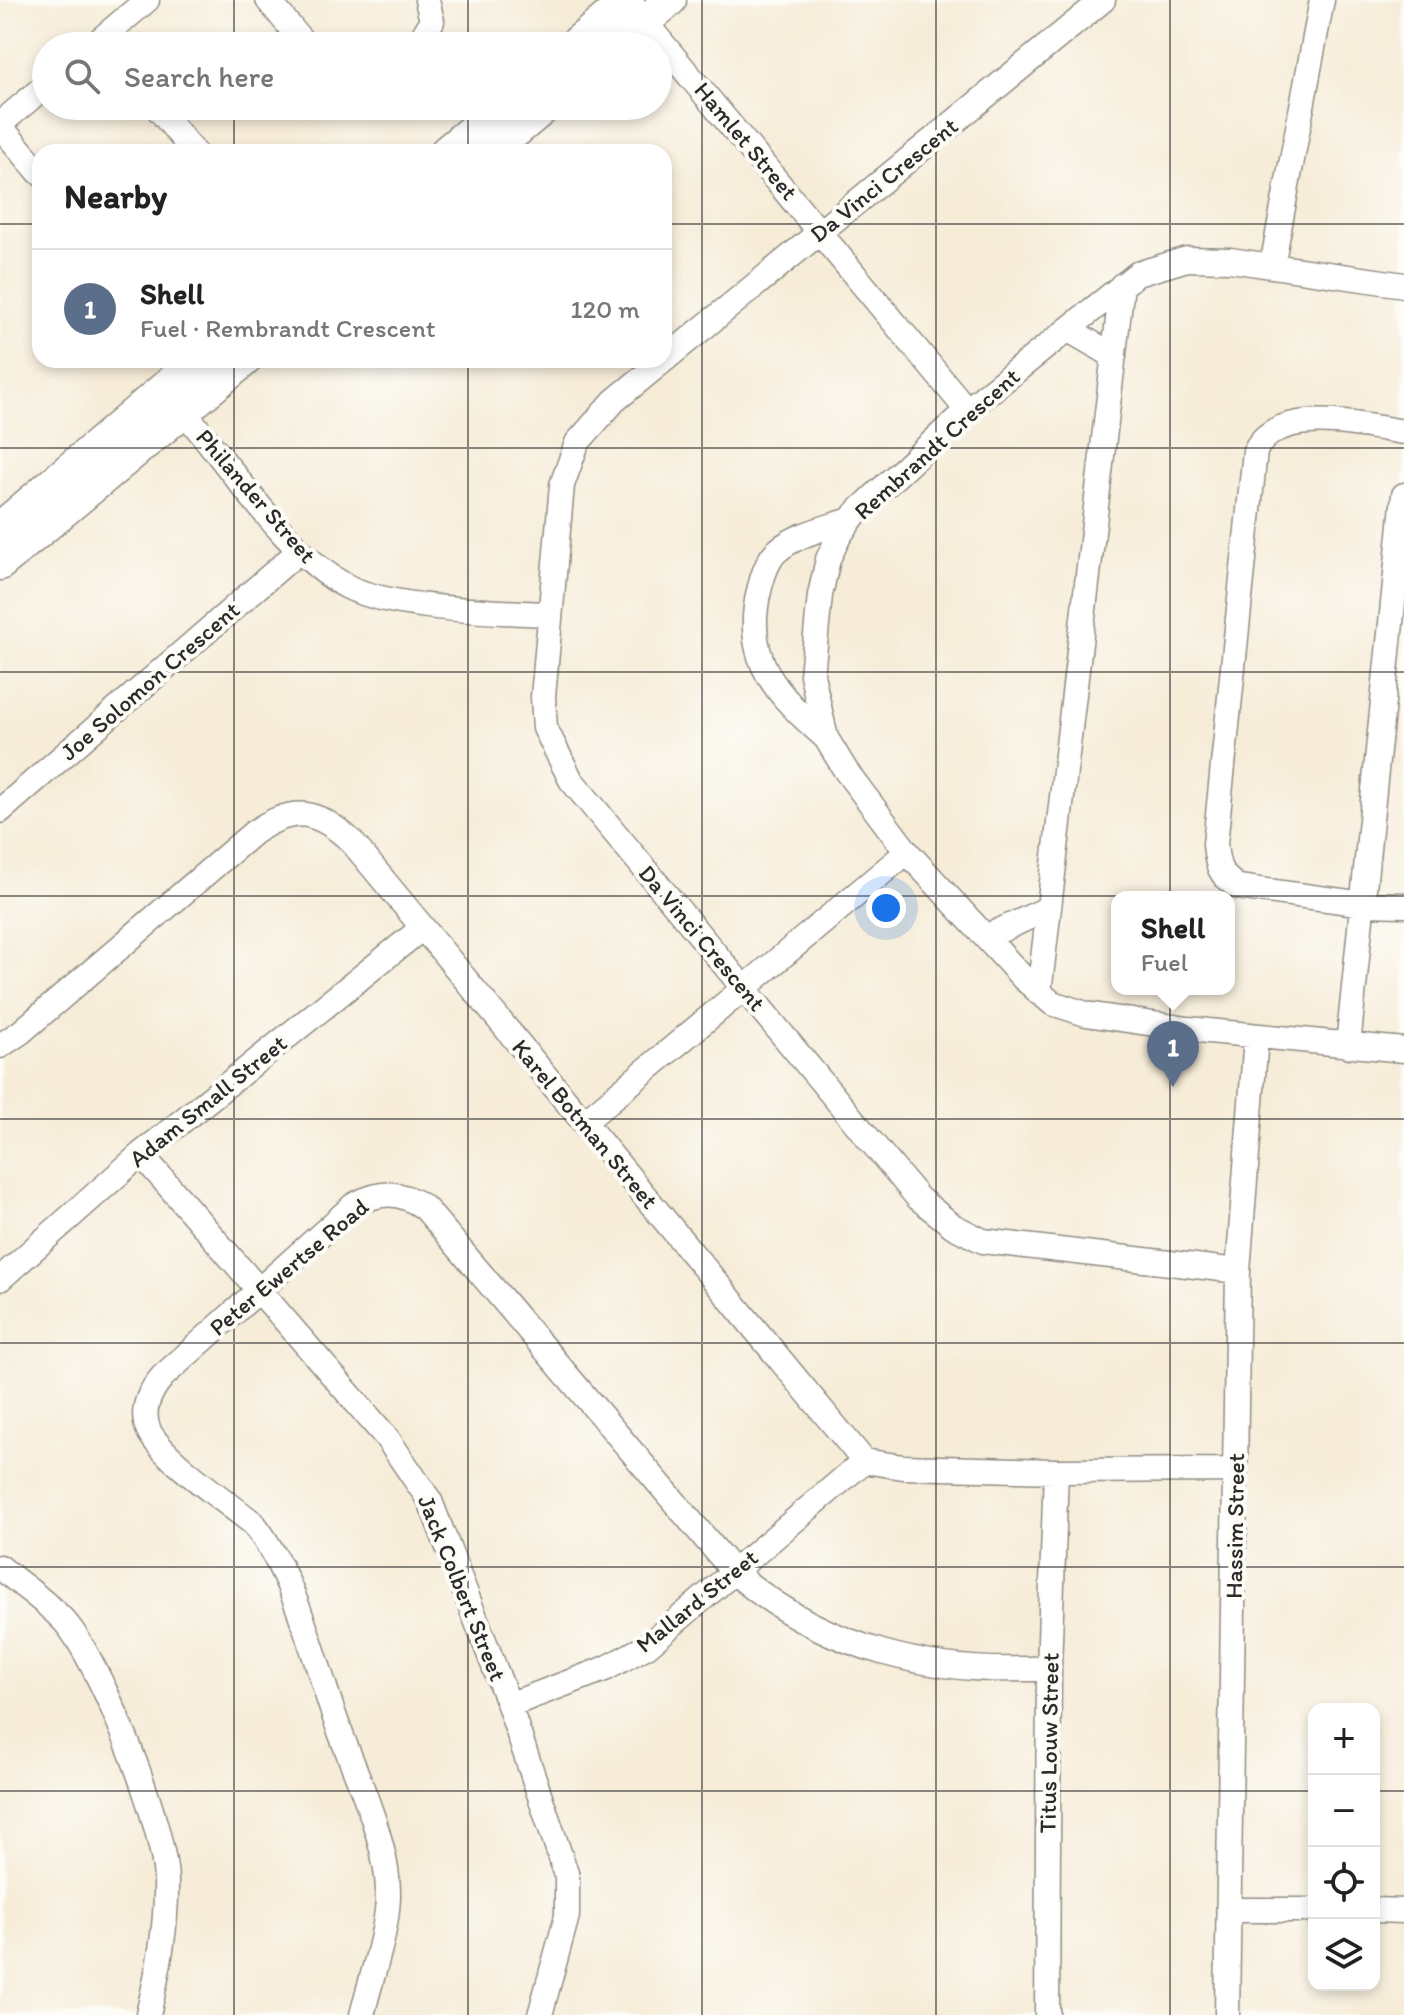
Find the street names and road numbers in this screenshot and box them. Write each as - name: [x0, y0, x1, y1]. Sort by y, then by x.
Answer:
- street label: Hamlet Street: [689, 76, 804, 206]
- street label: Da Vinci Crescent: [804, 111, 964, 248]
- street label: Rembrandt Crescent: [848, 362, 1025, 526]
- street label: Philander Street: [190, 423, 322, 569]
- street label: Joe Solomon Crescent: [54, 595, 245, 766]
- street label: Da Vinci Crescent: [633, 859, 772, 1017]
- street label: Adam Small Street: [123, 1028, 292, 1173]
- street label: Karel Botman Street: [506, 1033, 665, 1214]
- street label: Peter Ewertse Road: [203, 1192, 374, 1342]
- street label: Hassim Street: [1219, 1453, 1250, 1599]
- street label: Jack Colbert Street: [412, 1491, 513, 1685]
- street label: Mallard Street: [630, 1543, 764, 1659]
- street label: Titus Louw Street: [1032, 1652, 1065, 1834]

